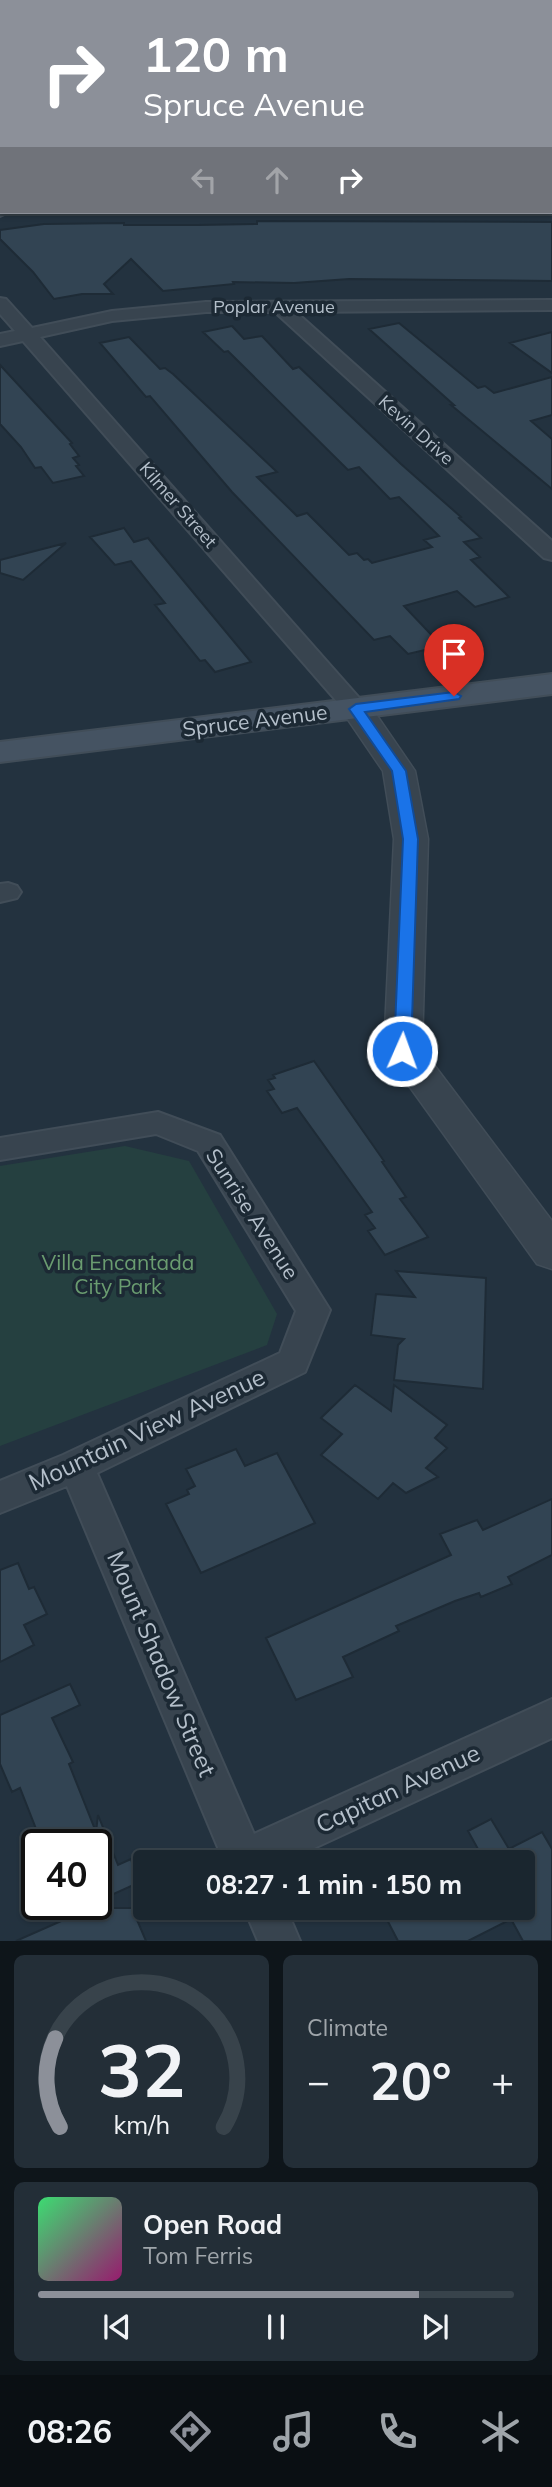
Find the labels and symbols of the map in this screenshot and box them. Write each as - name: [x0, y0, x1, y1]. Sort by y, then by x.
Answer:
- street label: Poplar Avenue: [213, 295, 335, 318]
- street label: Kevin Drive: [374, 390, 459, 469]
- street label: Kilmer Street: [135, 457, 222, 552]
- pin: [424, 624, 484, 696]
- street label: Spruce Avenue: [181, 698, 329, 742]
- position arrow: [365, 1014, 439, 1088]
- street label: Sunrise Avenue: [201, 1143, 305, 1284]
- park label: Villa Encantada City Park: [42, 1249, 194, 1299]
- street label: Mountain View Avenue: [24, 1361, 269, 1497]
- street label: Mount Shadow Street: [101, 1546, 223, 1781]
- street label: Capitan Avenue: [311, 1737, 484, 1839]
- speed limit sign: 40: [21, 1829, 112, 1920]

